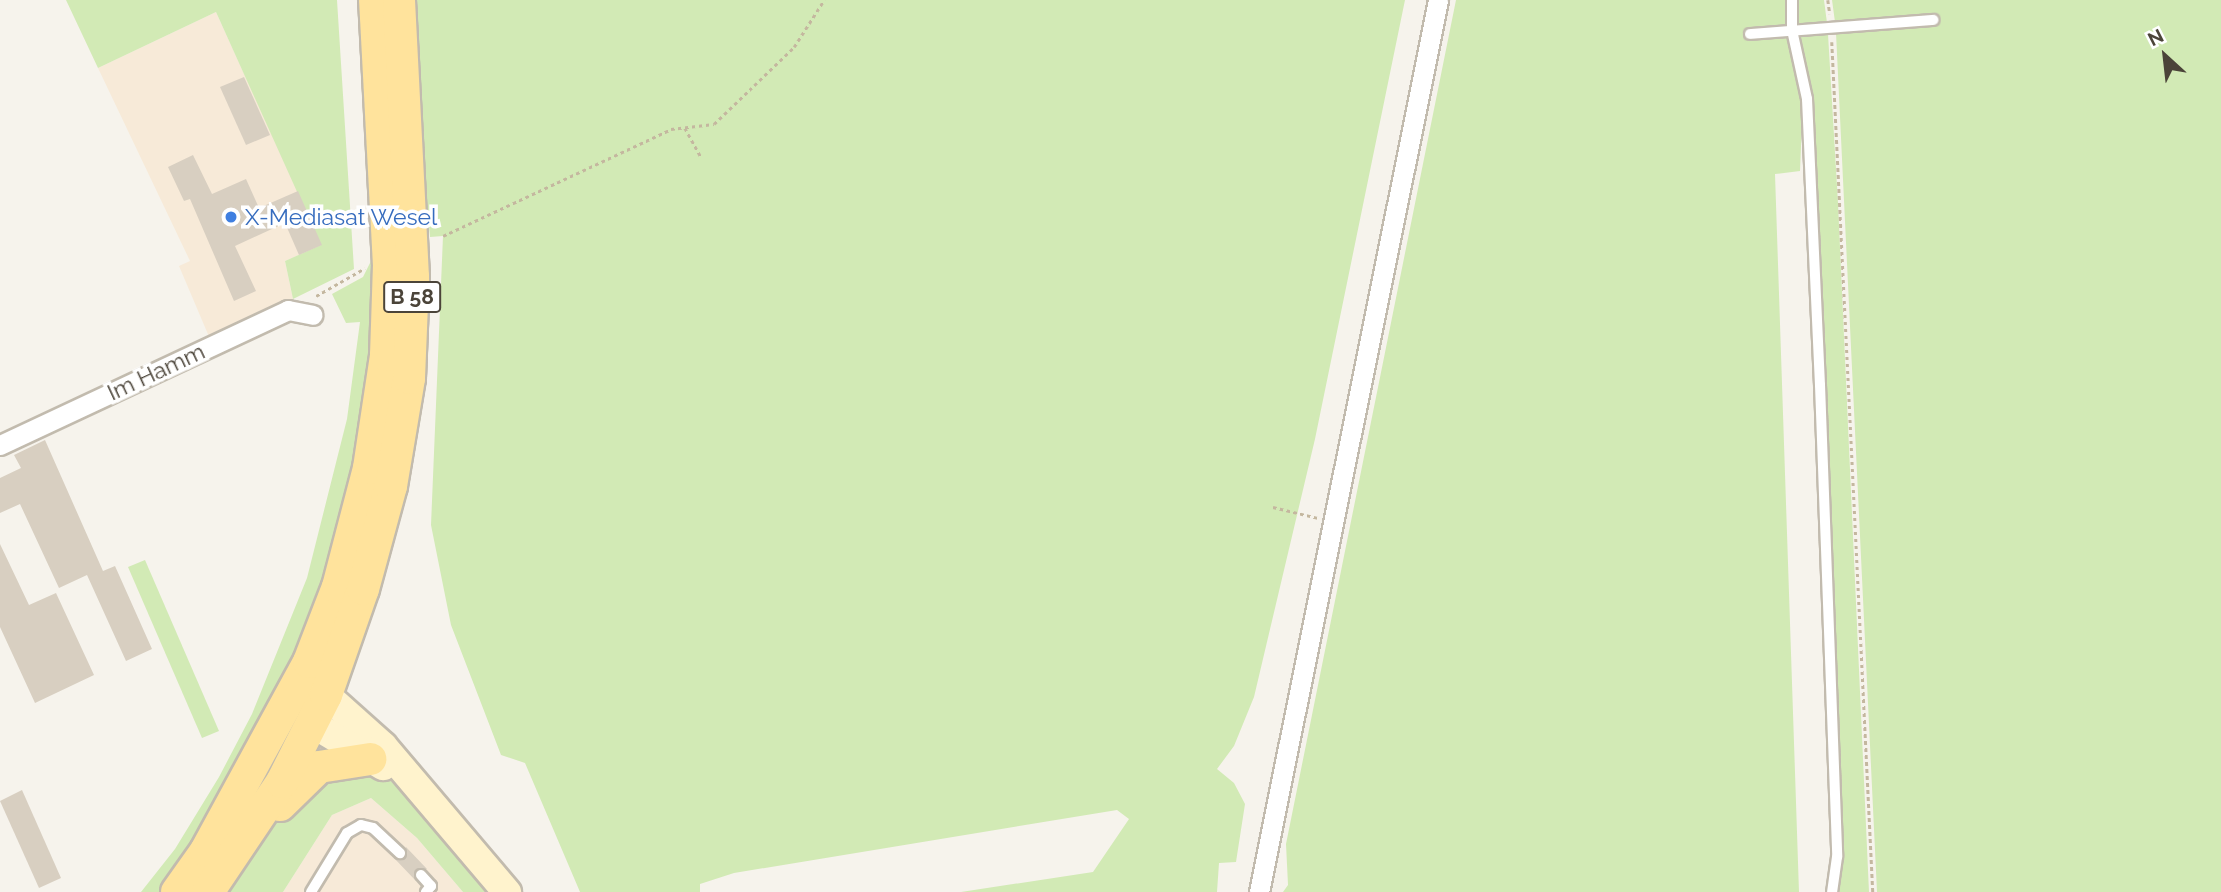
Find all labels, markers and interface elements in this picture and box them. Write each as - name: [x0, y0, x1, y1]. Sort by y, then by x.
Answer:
- north arrow: [2130, 21, 2200, 91]
- text: N: [2144, 24, 2167, 50]
- place label: X-Mediasat Wesel: [245, 203, 438, 231]
- marker: X-Mediasat Wesel: [223, 209, 239, 225]
- road number: B 58: [382, 280, 442, 314]
- street label: Im Hamm: [103, 337, 209, 407]

